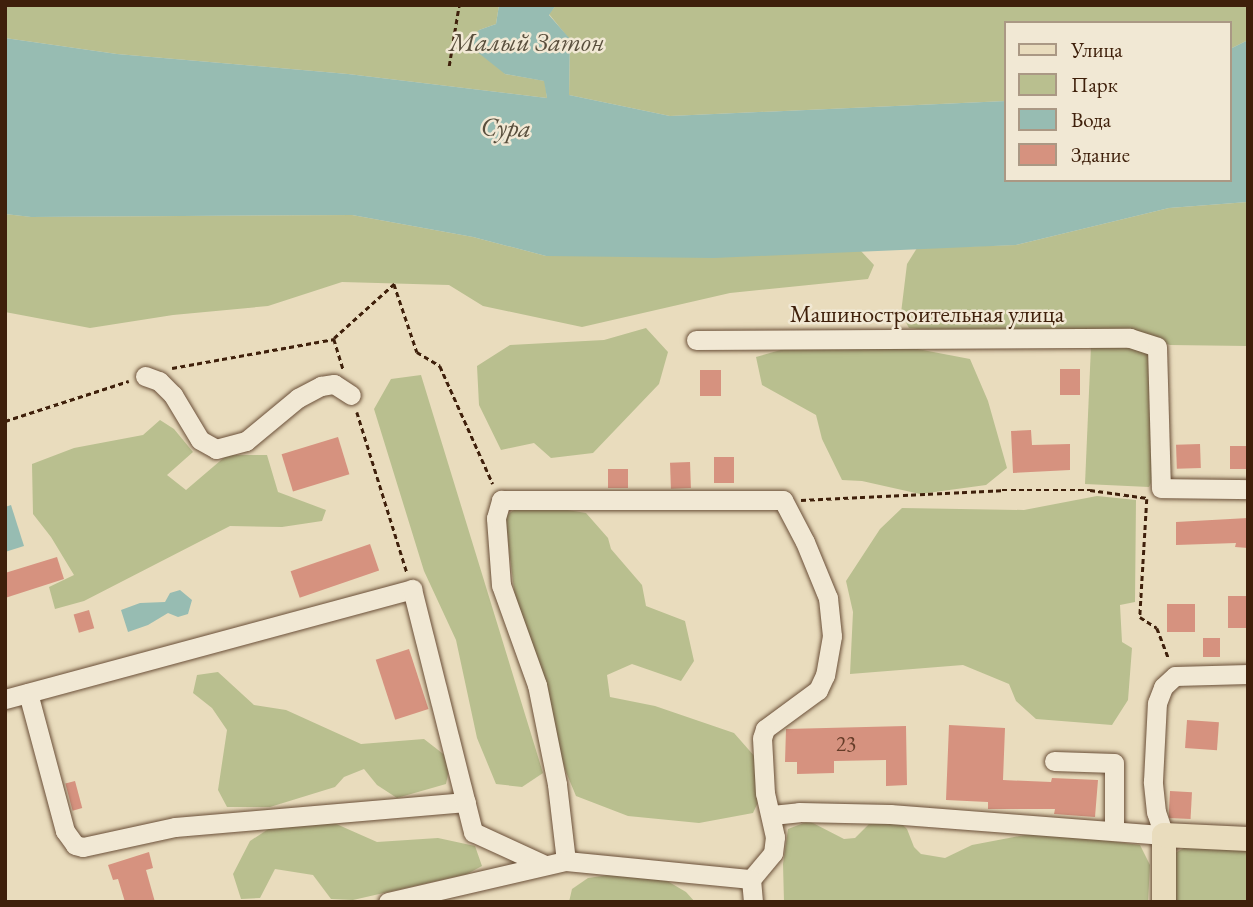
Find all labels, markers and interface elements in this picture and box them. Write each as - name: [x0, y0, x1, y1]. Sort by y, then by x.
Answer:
- legend: [1004, 21, 1232, 182]
- water label: Малый Затон: [449, 27, 605, 59]
- text: Улица: [1071, 36, 1123, 63]
- text: Парк: [1071, 71, 1118, 98]
- text: Вода: [1071, 106, 1111, 133]
- water label: Сура: [480, 112, 532, 144]
- text: Здание: [1071, 141, 1130, 168]
- street label: Машиностроительная улица: [790, 300, 1064, 328]
- house number: 23: [836, 731, 856, 757]

